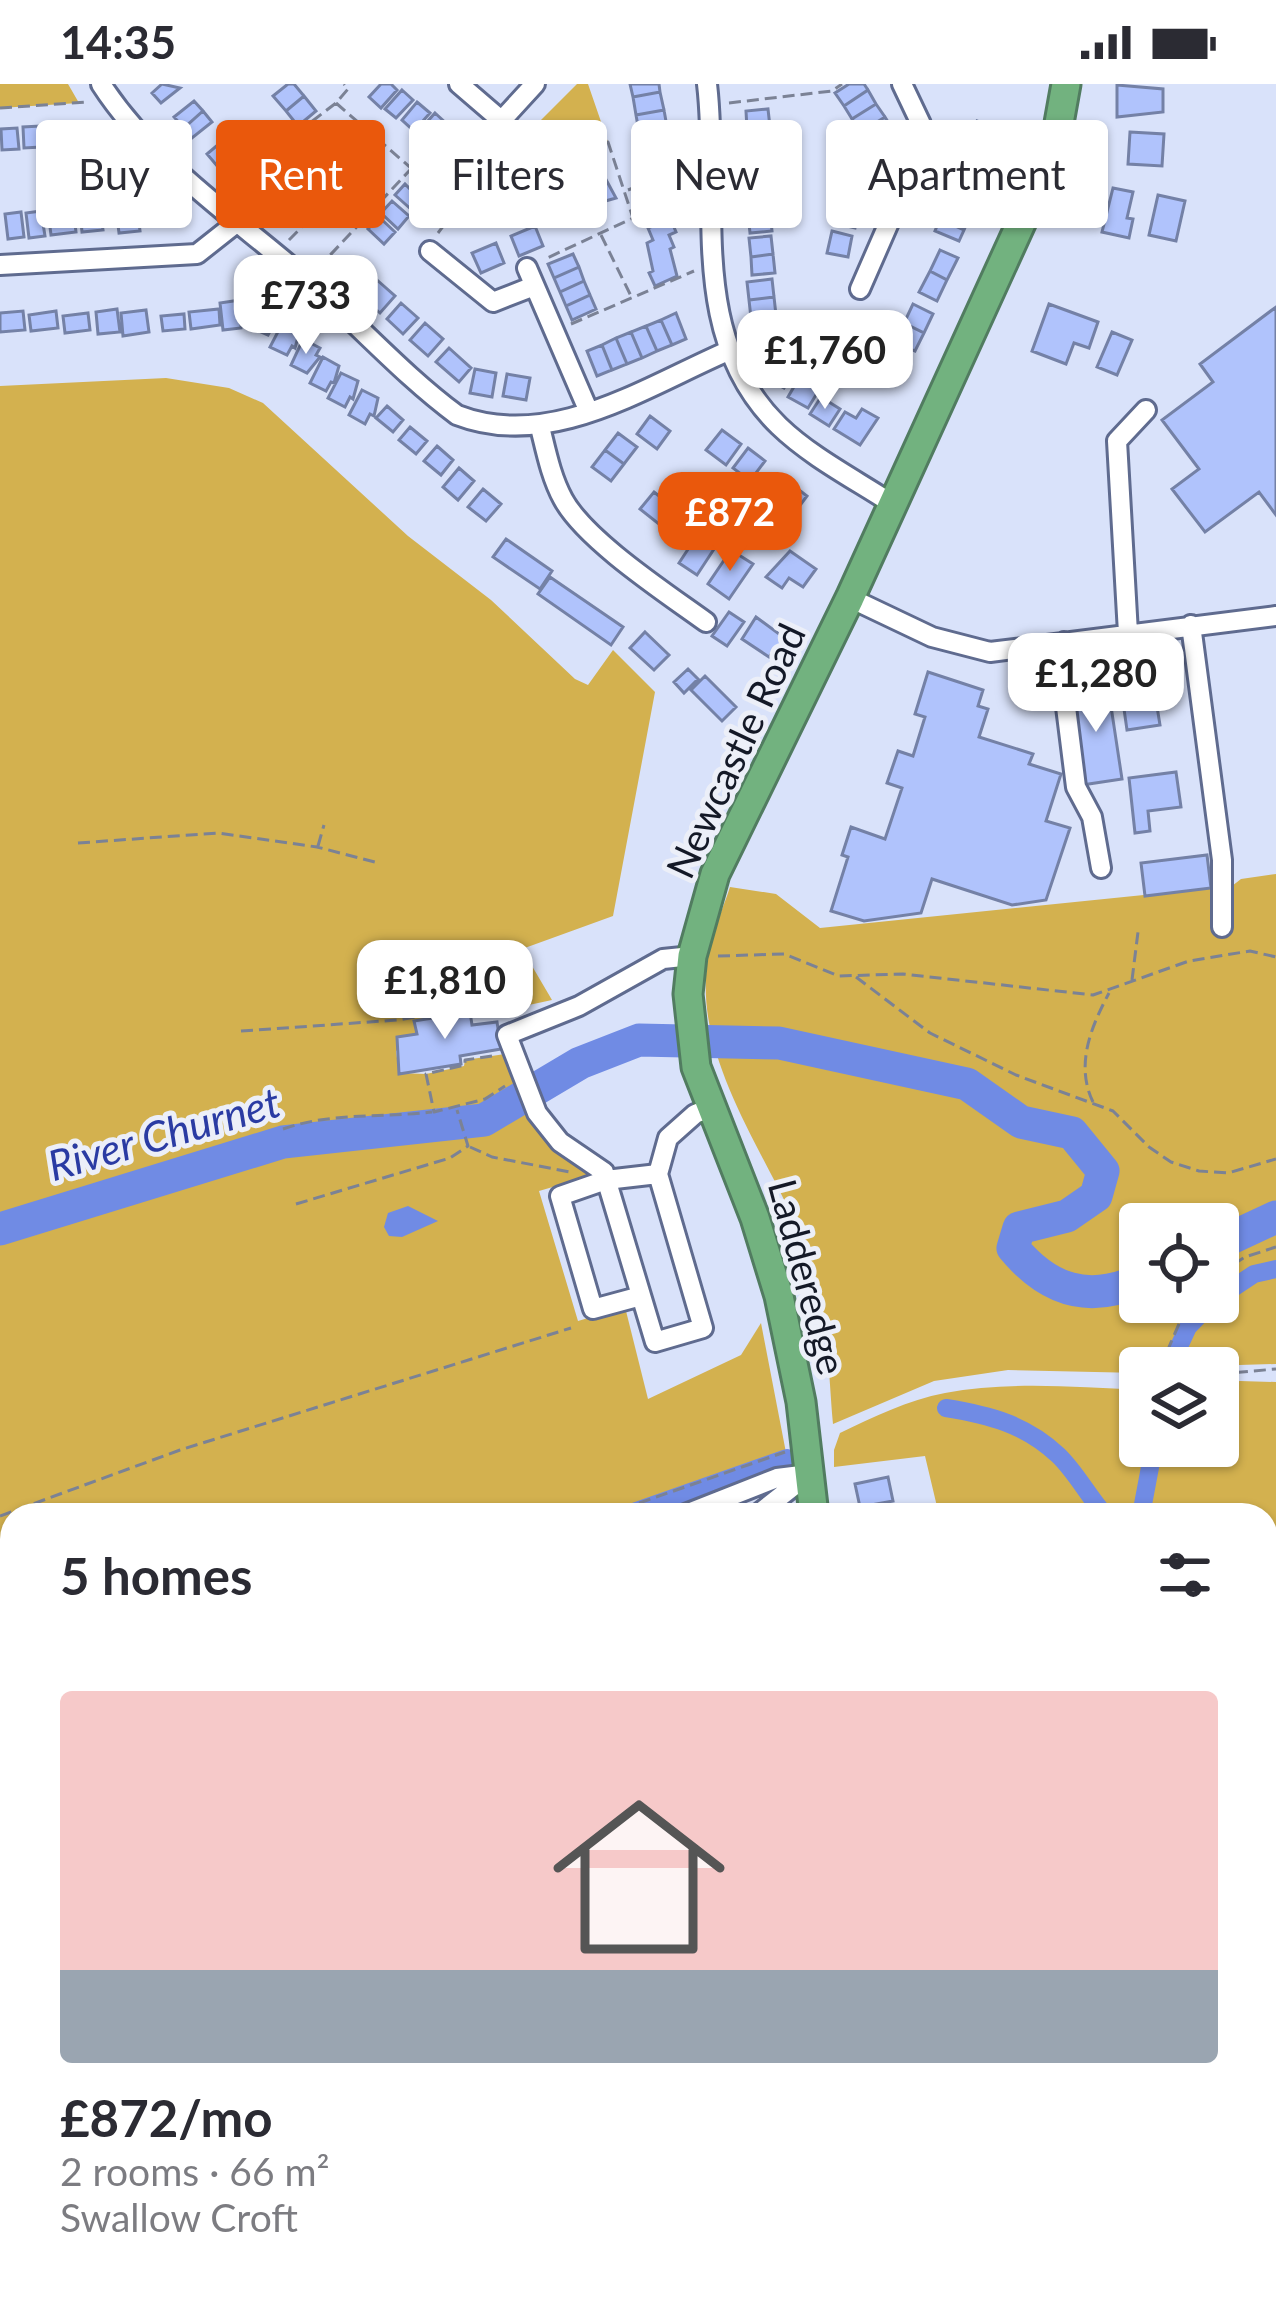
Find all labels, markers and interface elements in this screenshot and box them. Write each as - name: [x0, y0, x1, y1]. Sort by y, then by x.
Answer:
- text: 14:35: [60, 15, 176, 69]
- chip: Buy: [36, 120, 192, 228]
- chip: Rent: [216, 120, 385, 228]
- chip: Filters: [409, 120, 607, 228]
- chip: New: [631, 120, 802, 228]
- chip: Apartment: [826, 120, 1108, 228]
- pin: £733: [235, 255, 377, 357]
- text: £733: [261, 271, 351, 317]
- pin: £1,760: [727, 310, 923, 412]
- text: £1,760: [764, 326, 886, 372]
- pin: £872: [659, 472, 801, 574]
- text: £872: [685, 488, 775, 534]
- street label: Newcastle Road: [656, 616, 814, 885]
- pin: £1,280: [998, 633, 1194, 735]
- text: £1,280: [1035, 649, 1157, 695]
- pin: £1,810: [347, 940, 543, 1042]
- text: £1,810: [384, 956, 506, 1002]
- water label: River Churnet: [42, 1076, 286, 1190]
- street label: Ladderedge: [760, 1174, 856, 1379]
- map controls: [1119, 1203, 1239, 1467]
- button: locate: [1119, 1203, 1239, 1323]
- button: layers: [1119, 1347, 1239, 1467]
- icon: filters: [1152, 1542, 1218, 1608]
- text: 5 homes: [60, 1545, 252, 1606]
- icon: home: [531, 1769, 747, 1985]
- text: £872/mo: [60, 2087, 273, 2148]
- text: 2 rooms · 66 m²: [60, 2148, 330, 2194]
- text: Swallow Croft: [60, 2194, 298, 2240]

